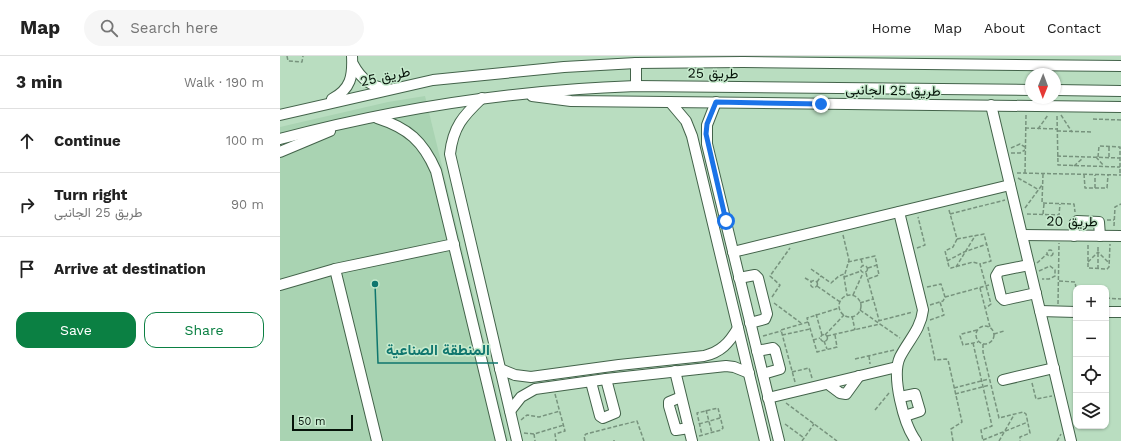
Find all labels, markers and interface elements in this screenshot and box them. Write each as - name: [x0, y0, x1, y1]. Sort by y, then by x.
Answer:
- search box: [84, 10, 364, 46]
- text: Map: [20, 16, 60, 39]
- icon: search: [98, 17, 120, 39]
- text: Search here: [130, 19, 218, 37]
- text: Home: [871, 20, 911, 36]
- text: Map: [933, 20, 962, 36]
- text: About: [984, 20, 1025, 36]
- text: Contact: [1047, 20, 1101, 36]
- street label: طريق 25: [359, 63, 412, 90]
- street label: طريق 25: [687, 65, 739, 82]
- north arrow: [1025, 68, 1061, 104]
- text: 3 min: [16, 72, 62, 92]
- text: Walk · 190 m: [184, 75, 264, 90]
- street label: طريق 25 الجانبى: [845, 81, 941, 100]
- route end: [812, 95, 830, 113]
- icon: ahead: [16, 130, 38, 152]
- text: Continue: [54, 132, 121, 150]
- text: 100 m: [226, 133, 264, 148]
- text: Turn right: [54, 186, 127, 204]
- icon: right: [16, 194, 38, 216]
- text: 90 m: [231, 197, 264, 212]
- text: طريق 25 الجانبى: [54, 205, 142, 220]
- route start: [717, 212, 735, 230]
- street label: طريق 20: [1046, 213, 1098, 230]
- icon: arrive: [16, 258, 38, 280]
- text: Arrive at destination: [54, 260, 206, 278]
- map controls: [1073, 285, 1109, 429]
- button: +: [1073, 285, 1109, 321]
- button: Save: [16, 312, 136, 348]
- button: Share: [144, 312, 264, 348]
- button: −: [1073, 321, 1109, 357]
- callout: المنطقة الصناعية: [378, 336, 498, 363]
- text: المنطقة الصناعية: [386, 341, 490, 359]
- button: locate: [1073, 357, 1109, 393]
- button: layers: [1073, 393, 1109, 429]
- scale bar: [292, 413, 353, 432]
- text: 50 m: [298, 415, 325, 428]

